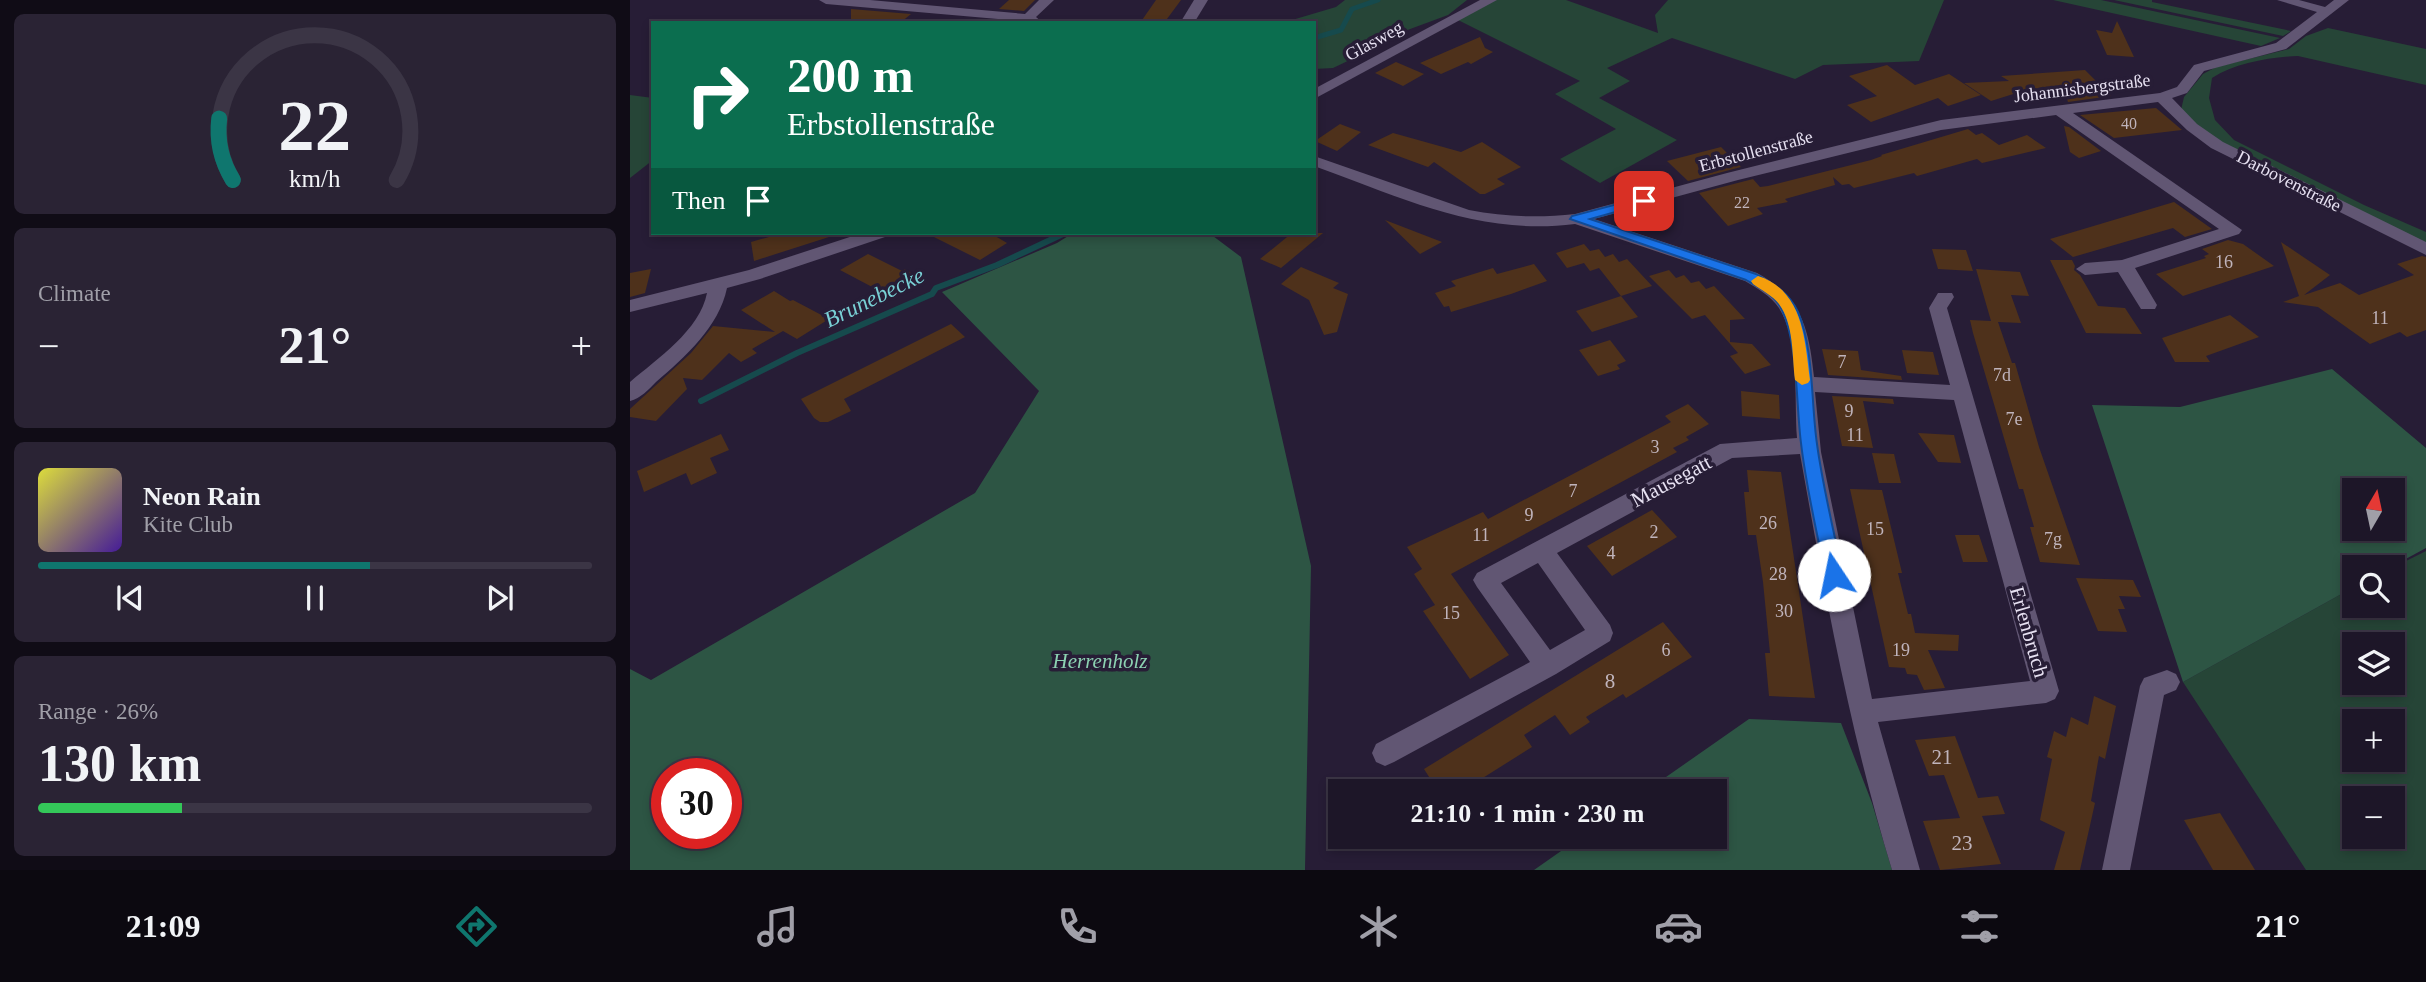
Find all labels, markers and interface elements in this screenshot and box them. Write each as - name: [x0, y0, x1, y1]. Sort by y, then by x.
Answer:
- street label: Glasweg: [1342, 17, 1406, 65]
- text: 200 m: [787, 48, 914, 103]
- icon: right: [672, 49, 763, 140]
- street label: Johannisbergstraße: [2012, 70, 2152, 106]
- text: 22: [279, 85, 351, 166]
- text: Erbstollenstraße: [787, 106, 995, 142]
- house number: 40: [2121, 115, 2137, 132]
- street label: Erbstollenstraße: [1697, 126, 1815, 176]
- street label: Darbovenstraße: [2234, 146, 2344, 216]
- text: km/h: [289, 165, 341, 192]
- pin: [1614, 171, 1674, 231]
- icon: arrive: [739, 182, 777, 220]
- icon: arrive: [1625, 182, 1663, 220]
- text: Then: [672, 186, 725, 215]
- house number: 22: [1734, 194, 1750, 211]
- house number: 16: [2215, 252, 2233, 272]
- water label: Brunebecke: [820, 262, 928, 332]
- text: Climate: [38, 281, 111, 306]
- house number: 11: [2371, 308, 2389, 328]
- text: 21°: [279, 317, 351, 374]
- text: −: [38, 325, 59, 367]
- text: +: [571, 325, 592, 367]
- house number: 7: [1838, 352, 1847, 372]
- house number: 7d: [1993, 365, 2011, 385]
- house number: 9: [1845, 401, 1854, 421]
- house number: 7e: [2006, 409, 2023, 429]
- house number: 11: [1846, 425, 1864, 445]
- house number: 3: [1651, 437, 1660, 457]
- street label: Mausegatt: [1627, 450, 1715, 512]
- north arrow: [2342, 478, 2404, 541]
- map controls: [2342, 478, 2405, 849]
- house number: 7: [1569, 481, 1578, 501]
- text: Neon Rain: [143, 482, 261, 511]
- house number: 9: [1525, 505, 1534, 525]
- text: Kite Club: [143, 512, 233, 537]
- house number: 26: [1759, 513, 1777, 533]
- house number: 15: [1866, 519, 1884, 539]
- house number: 2: [1650, 522, 1659, 542]
- house number: 11: [1472, 525, 1490, 545]
- house number: 7g: [2044, 529, 2062, 549]
- position arrow: [1797, 538, 1871, 612]
- house number: 4: [1607, 543, 1616, 563]
- button: search: [2342, 555, 2405, 618]
- house number: 28: [1769, 564, 1787, 584]
- icon: previous: [111, 579, 149, 617]
- icon: pause: [296, 579, 334, 617]
- icon: next: [481, 579, 519, 617]
- street label: Erlenbruch: [2005, 584, 2054, 681]
- house number: 30: [1775, 601, 1793, 621]
- house number: 15: [1442, 603, 1460, 623]
- button: layers: [2342, 632, 2405, 695]
- house number: 6: [1662, 640, 1671, 660]
- house number: 19: [1892, 640, 1910, 660]
- park label: Herrenholz: [1052, 649, 1147, 673]
- house number: 8: [1605, 669, 1615, 693]
- text: Range · 26%: [38, 699, 158, 724]
- button: +: [2342, 709, 2405, 772]
- text: 130 km: [38, 735, 201, 792]
- house number: 21: [1932, 745, 1953, 769]
- speed limit sign: 30: [651, 758, 742, 849]
- button: −: [2342, 786, 2405, 849]
- text: 21:10 · 1 min · 230 m: [1411, 799, 1645, 828]
- house number: 23: [1952, 831, 1973, 855]
- icon: directions: [452, 902, 501, 951]
- icon: music: [753, 902, 802, 951]
- icon: phone: [1053, 902, 1102, 951]
- icon: climate: [1354, 902, 1403, 951]
- icon: car: [1654, 902, 1703, 951]
- icon: filters: [1955, 902, 2004, 951]
- text: 21:09: [126, 908, 200, 944]
- text: 21°: [2255, 908, 2300, 944]

